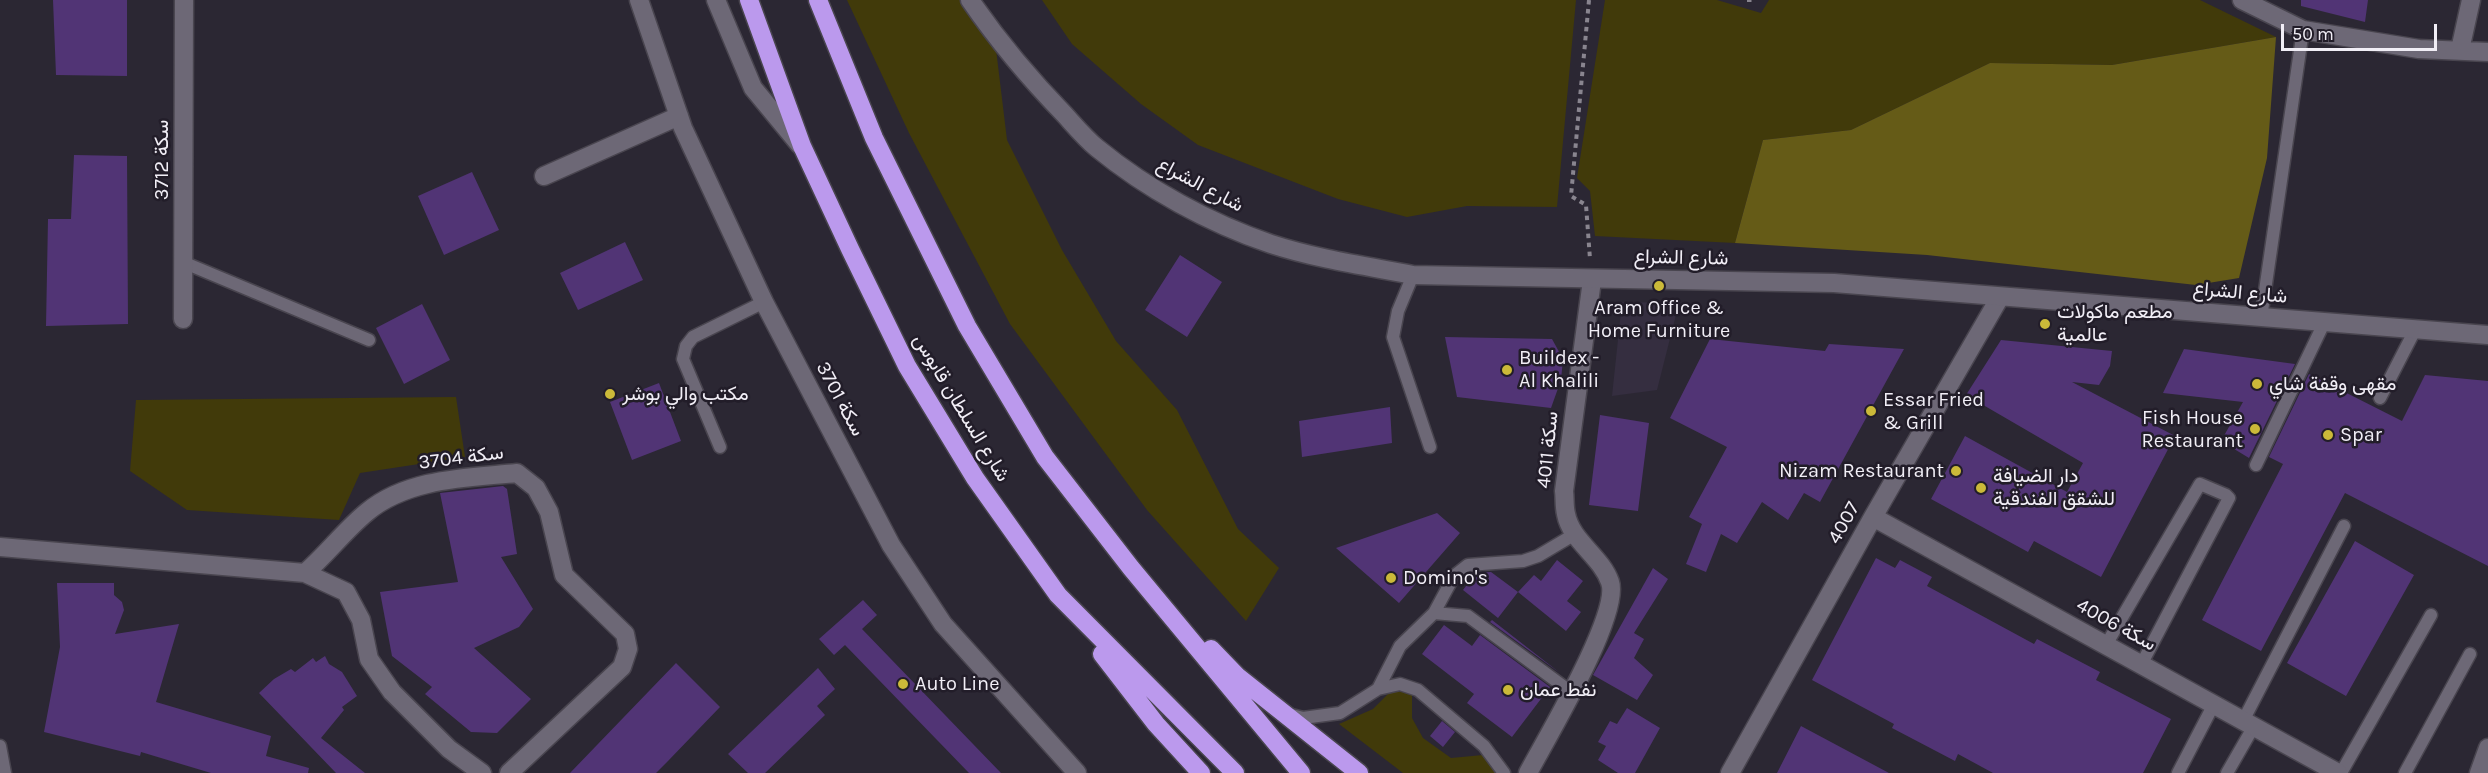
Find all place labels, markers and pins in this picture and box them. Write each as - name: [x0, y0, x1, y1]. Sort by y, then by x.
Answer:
- marker: Aram Office & Home Furniture: [1652, 279, 1666, 293]
- place label: Aram Office & Home Furniture: [1588, 296, 1730, 343]
- place label: مطعم ماكولات عالمية: [2057, 300, 2173, 347]
- marker: مطعم ماكولات عالمية: [2038, 317, 2052, 331]
- place label: Buildex - Al Khalili: [1519, 346, 1599, 393]
- marker: Buildex - Al Khalili: [1500, 363, 1514, 377]
- place label: مقهى وقفة شاي: [2269, 372, 2396, 396]
- marker: مقهى وقفة شاي: [2250, 377, 2264, 391]
- place label: مكتب والي بوشر: [622, 382, 749, 406]
- marker: مكتب والي بوشر: [603, 387, 617, 401]
- place label: Essar Fried & Grill: [1883, 388, 1984, 435]
- marker: Essar Fried & Grill: [1864, 404, 1878, 418]
- place label: Fish House Restaurant: [2142, 406, 2243, 453]
- marker: Fish House Restaurant: [2248, 422, 2262, 436]
- place label: Spar: [2340, 423, 2382, 447]
- marker: Spar: [2321, 428, 2335, 442]
- place label: Nizam Restaurant: [1779, 459, 1944, 483]
- marker: Nizam Restaurant: [1949, 464, 1963, 478]
- place label: دار الضيافة للشقق الفندقية: [1993, 464, 2115, 511]
- marker: دار الضيافة للشقق الفندقية: [1974, 481, 1988, 495]
- place label: Domino's: [1403, 566, 1488, 590]
- marker: Domino's: [1384, 571, 1398, 585]
- place label: Auto Line: [915, 672, 999, 696]
- marker: Auto Line: [896, 677, 910, 691]
- place label: نفط عمان: [1520, 678, 1596, 702]
- marker: نفط عمان: [1501, 683, 1515, 697]

